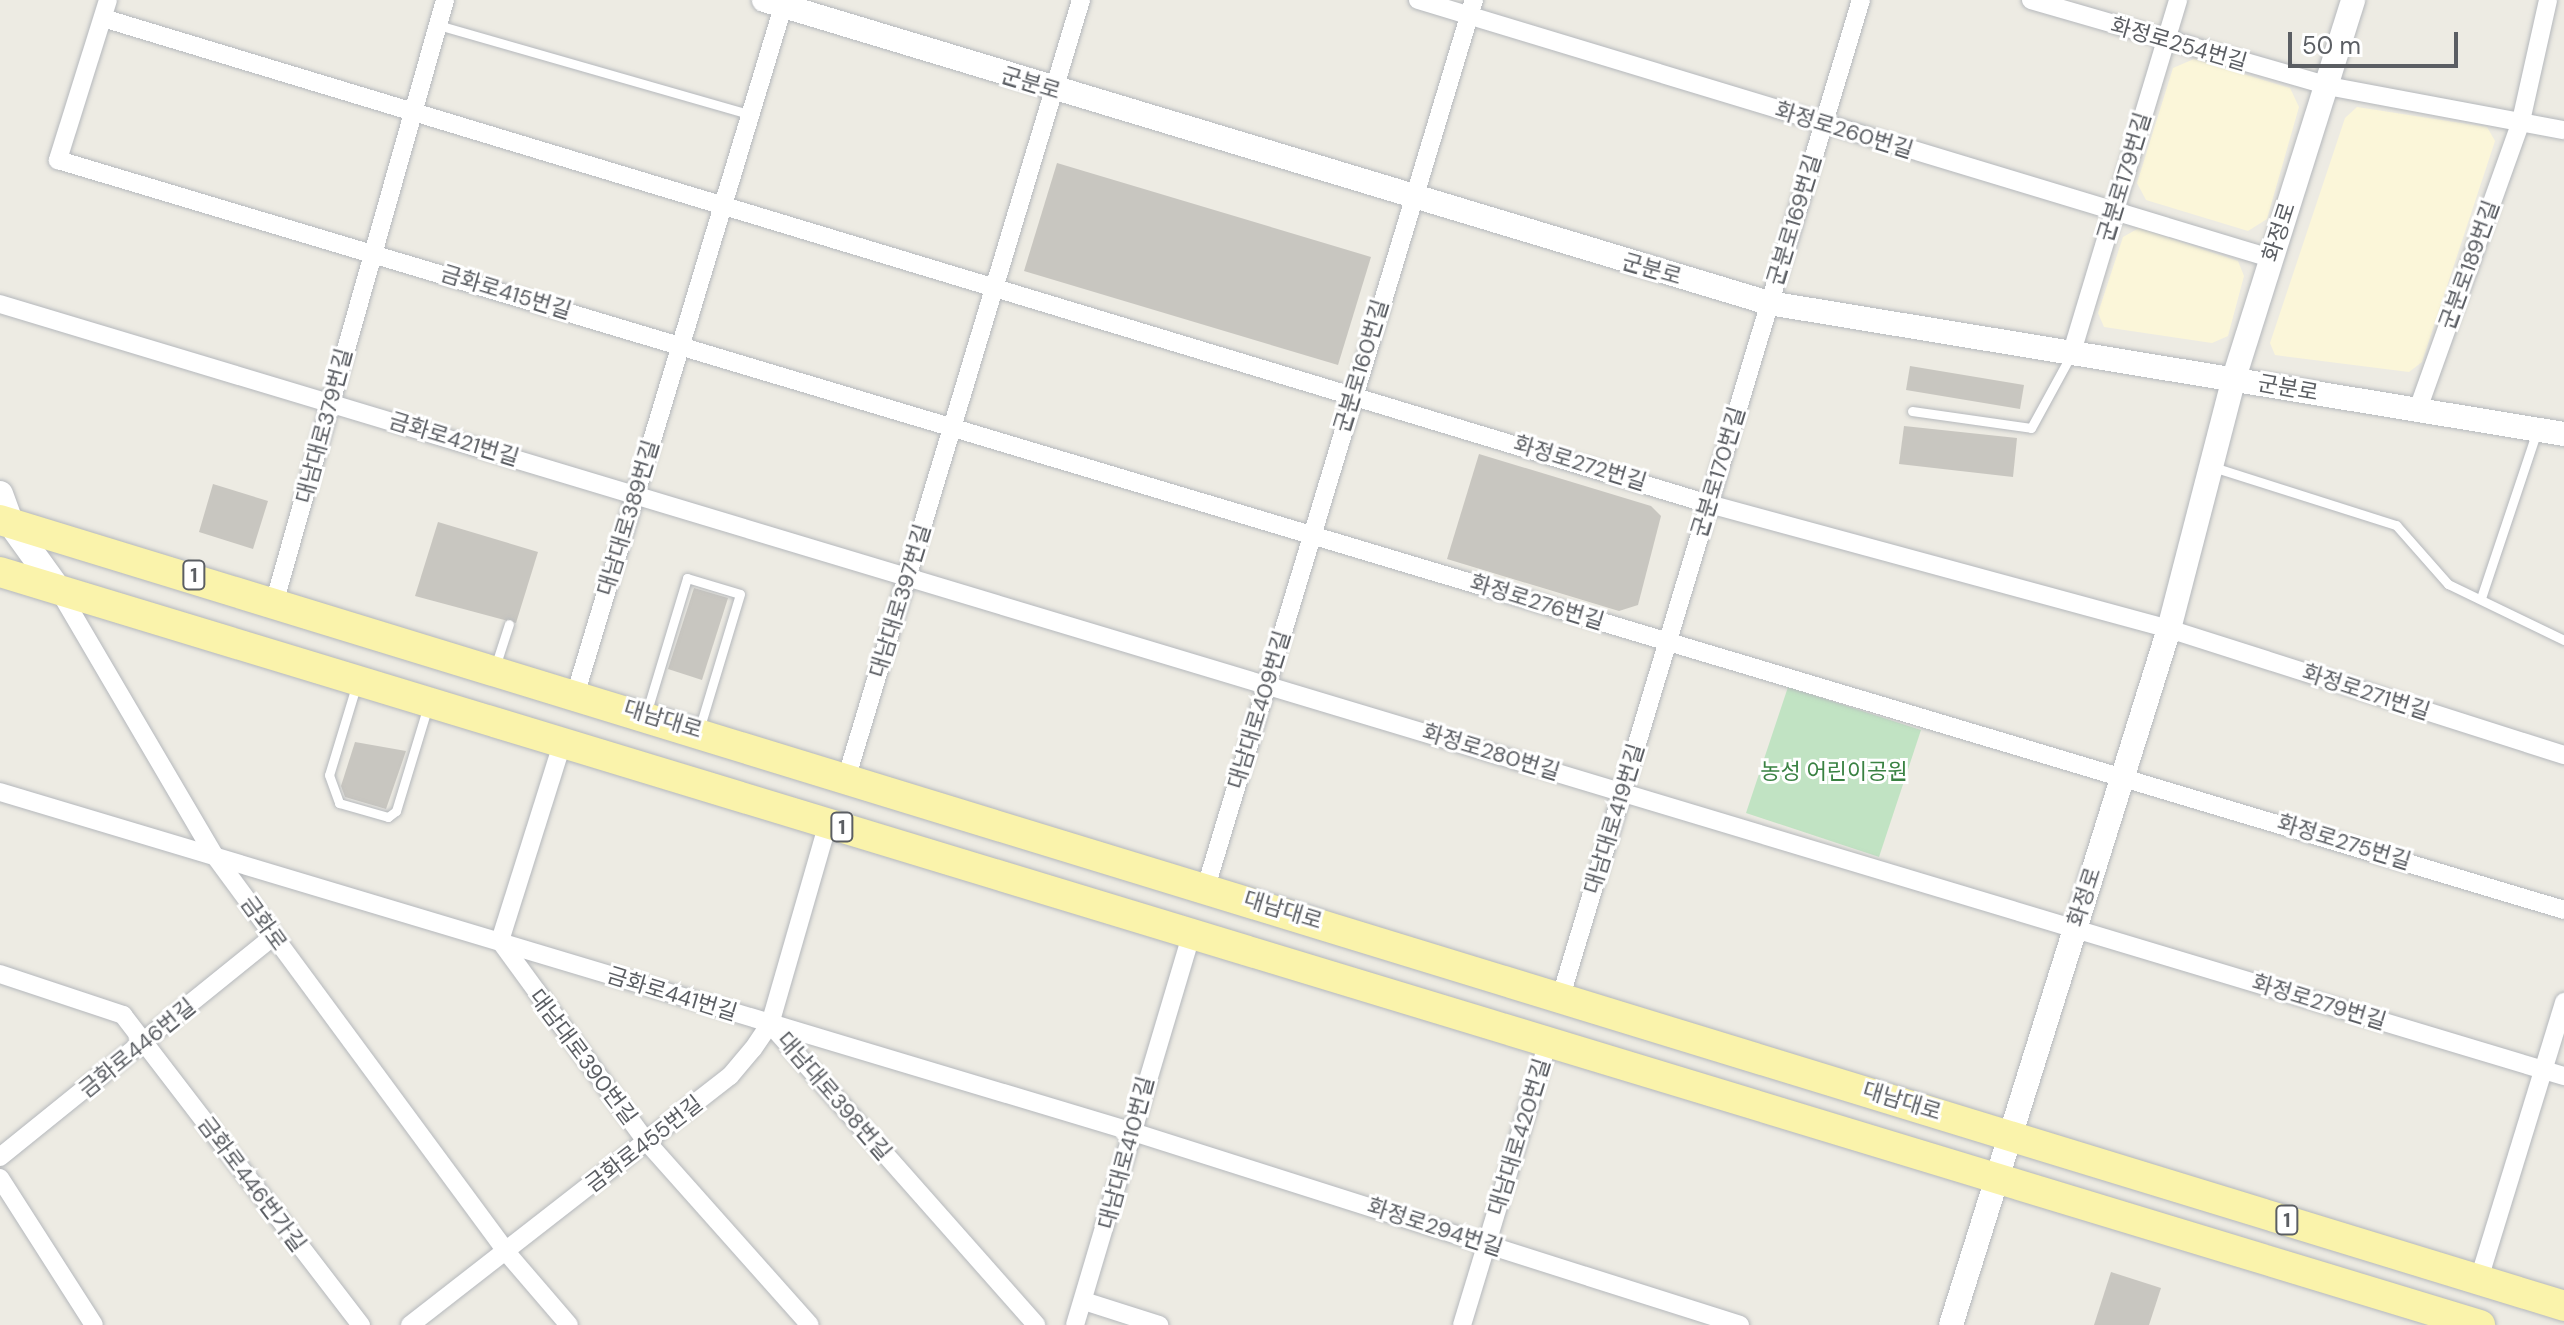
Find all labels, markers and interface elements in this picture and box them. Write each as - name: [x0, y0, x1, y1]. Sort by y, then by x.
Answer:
- street label: 화정로254번길: [2108, 12, 2250, 76]
- scale bar: [2292, 16, 2462, 66]
- text: 50 m: [2302, 30, 2361, 61]
- street label: 군분로: [998, 62, 1064, 104]
- street label: 화정로260번길: [1772, 97, 1916, 163]
- street label: 군분로179번길: [2092, 110, 2156, 244]
- street label: 군분로169번길: [1762, 151, 1826, 289]
- street label: 군분로189번길: [2434, 197, 2504, 333]
- street label: 화정로: [2257, 199, 2301, 265]
- street label: 군분로: [1619, 248, 1685, 290]
- street label: 금화로415번길: [438, 260, 574, 324]
- street label: 군분로160번길: [1328, 297, 1394, 435]
- street label: 대남대로379번길: [291, 346, 357, 506]
- street label: 군분로: [2256, 370, 2320, 406]
- street label: 군분로170번길: [1686, 404, 1750, 540]
- street label: 금화로421번길: [386, 407, 522, 471]
- street label: 화정로272번길: [1510, 430, 1650, 496]
- street label: 대남대로389번길: [592, 437, 664, 599]
- street label: 대남대로397번길: [864, 521, 936, 681]
- road number: 1: [182, 559, 206, 591]
- street label: 화정로276번길: [1467, 569, 1607, 635]
- street label: 대남대로409번길: [1222, 628, 1296, 792]
- street label: 화정로271번길: [2299, 659, 2433, 725]
- street label: 대남대로: [620, 695, 706, 743]
- street label: 화정로280번길: [1419, 719, 1563, 785]
- street label: 대남대로419번길: [1579, 741, 1649, 897]
- park label: 농성 어린이공원: [1760, 759, 1908, 785]
- street label: 화정로275번길: [2274, 809, 2414, 875]
- road number: 1: [830, 811, 854, 843]
- street label: 화정로: [2062, 864, 2106, 930]
- street label: 대남대로: [1240, 886, 1326, 934]
- street label: 금화로: [235, 891, 293, 955]
- street label: 금화로441번길: [604, 962, 740, 1026]
- street label: 화정로279번길: [2249, 969, 2389, 1035]
- street label: 대남대로390번길: [524, 984, 642, 1130]
- street label: 금화로446번길: [74, 993, 200, 1103]
- street label: 대남대로398번길: [771, 1027, 897, 1165]
- street label: 대남대로420번길: [1483, 1056, 1555, 1218]
- street label: 대남대로410번길: [1093, 1074, 1159, 1232]
- street label: 대남대로: [1859, 1077, 1945, 1125]
- street label: 금화로455번길: [580, 1090, 708, 1198]
- street label: 금화로446번가길: [193, 1111, 311, 1257]
- street label: 화정로294번길: [1364, 1193, 1506, 1261]
- road number: 1: [2275, 1204, 2299, 1236]

